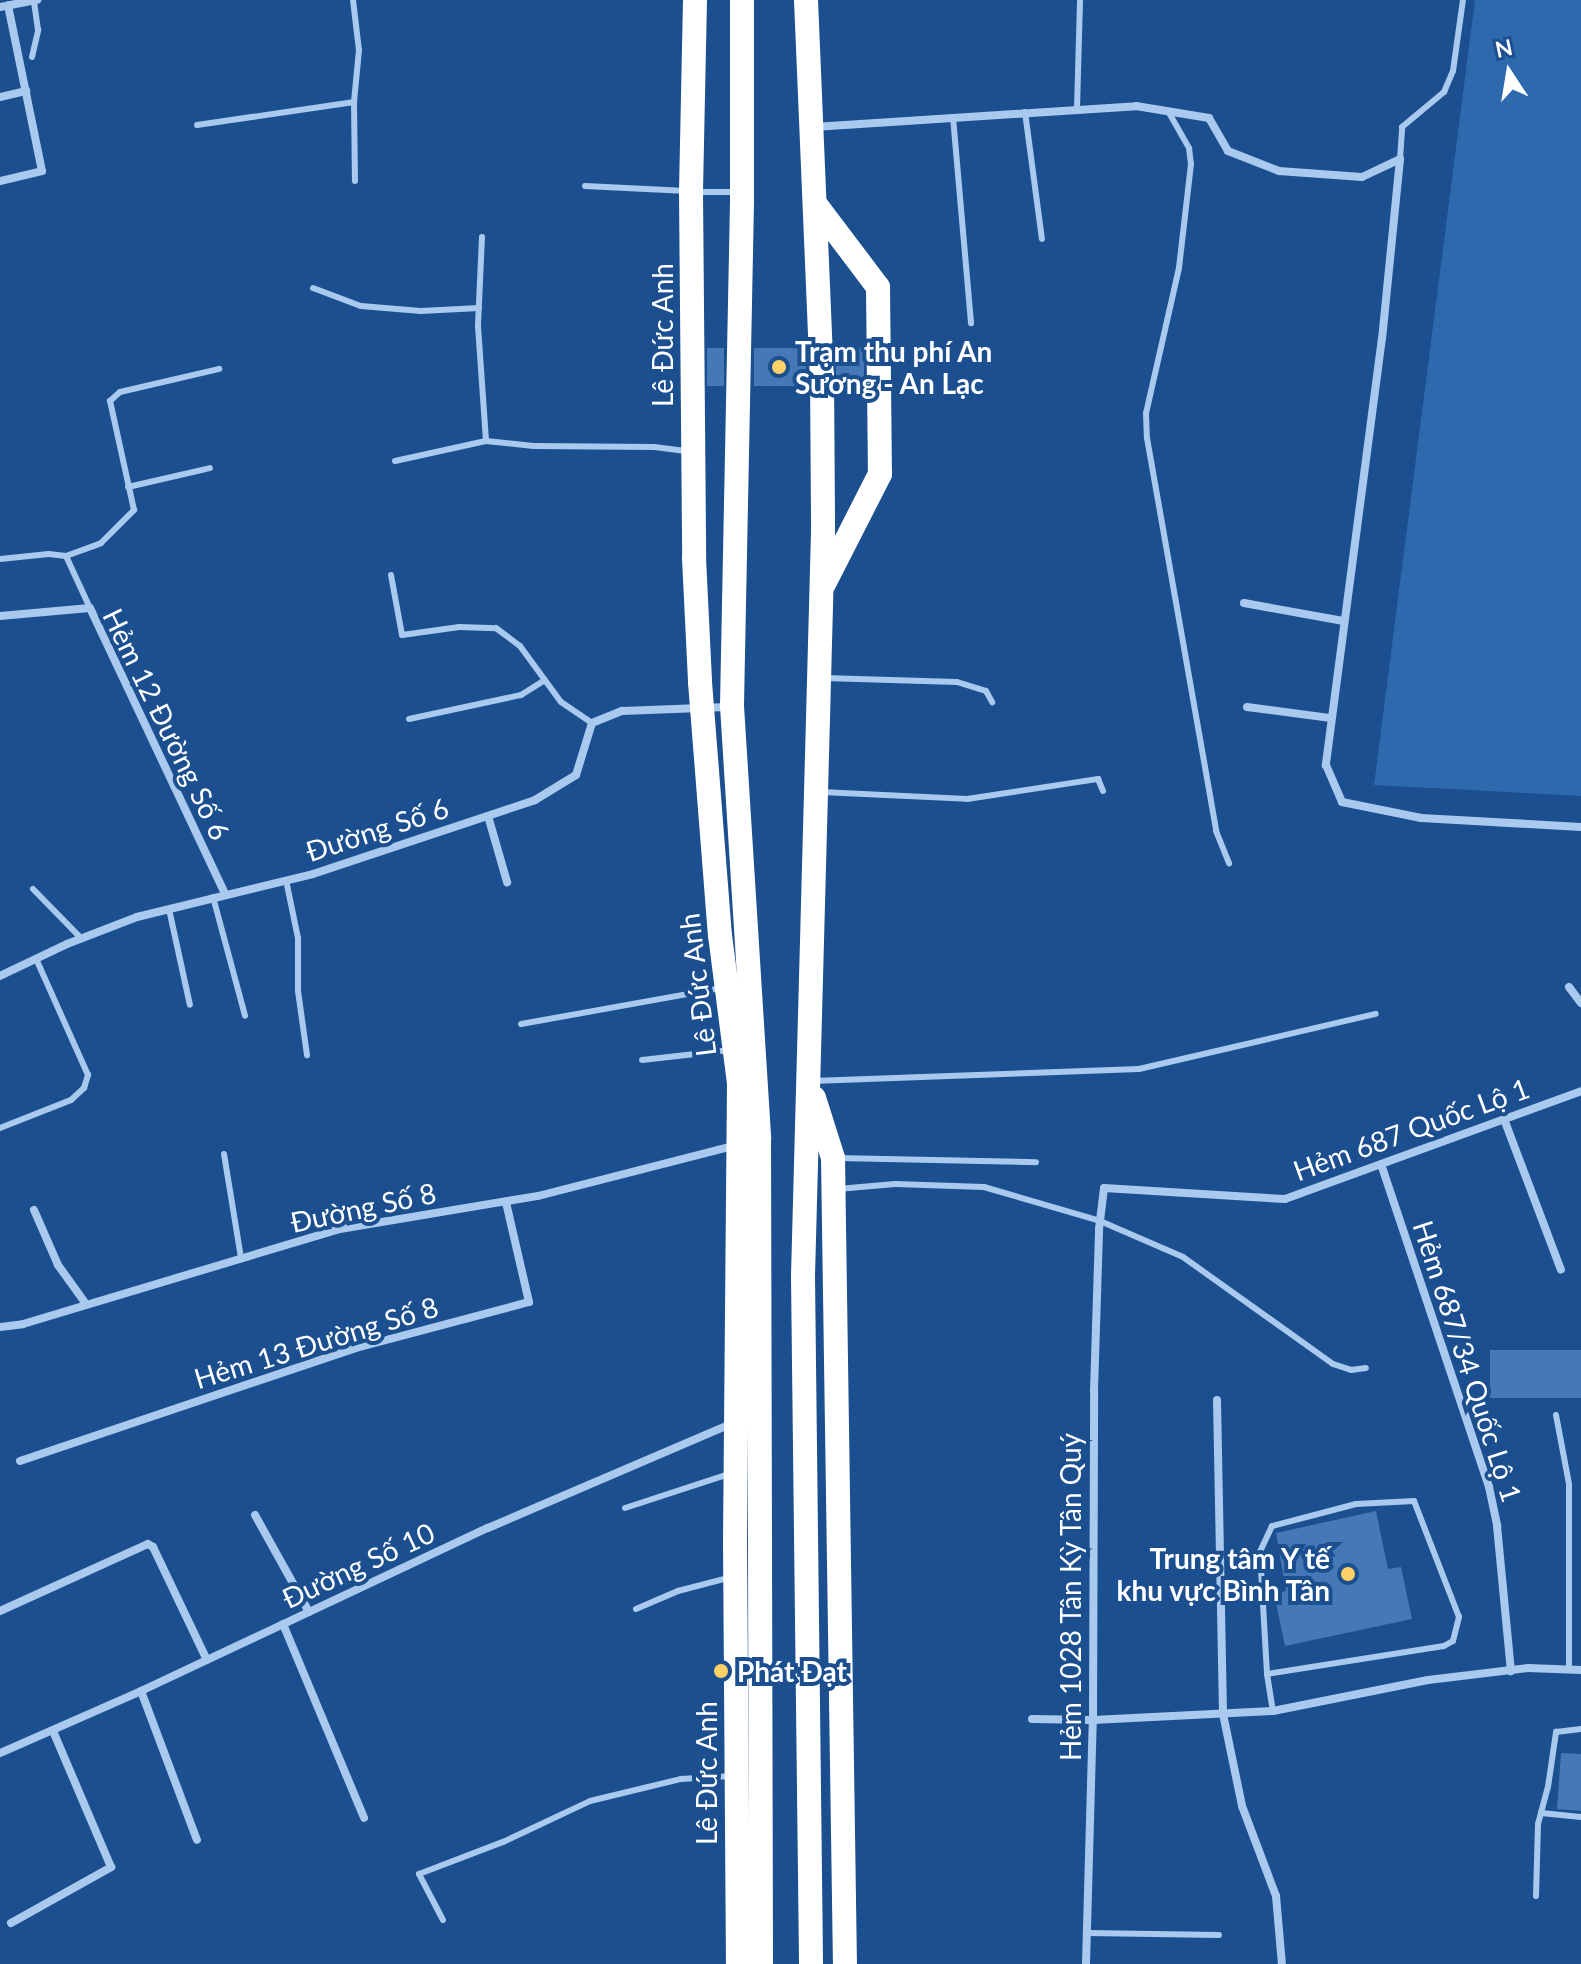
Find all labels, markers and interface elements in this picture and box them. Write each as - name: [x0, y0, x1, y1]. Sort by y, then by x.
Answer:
- north arrow: [1469, 32, 1549, 112]
- text: N: [1493, 33, 1515, 63]
- street label: Lê Đức Anh: [645, 263, 679, 407]
- place label: Trạm thu phí An Sương - An Lạc: [795, 334, 993, 400]
- marker: Trạm thu phí An Sương - An Lạc: [770, 358, 788, 376]
- street label: Hẻm 12 Đường Số 6: [96, 603, 238, 845]
- street label: Đường Số 6: [302, 790, 452, 868]
- street label: Lê Đức Anh: [671, 911, 723, 1059]
- street label: Hẻm 687 Quốc Lộ 1: [1288, 1071, 1534, 1187]
- street label: Đường Số 8: [287, 1175, 439, 1239]
- street label: Hẻm 687/34 Quốc Lộ 1: [1407, 1216, 1529, 1506]
- street label: Hẻm 13 Đường Số 8: [190, 1289, 442, 1395]
- street label: Hẻm 1028 Tân Kỳ Tân Quý: [1053, 1432, 1087, 1762]
- street label: Đường Số 10: [277, 1515, 439, 1615]
- place label: Trung tâm Y tế khu vực Bình Tân: [1115, 1541, 1330, 1607]
- marker: Trung tâm Y tế khu vực Bình Tân: [1337, 1563, 1359, 1585]
- place label: Phát Đạt: [737, 1654, 847, 1688]
- marker: Phát Đạt: [712, 1662, 730, 1680]
- street label: Lê Đức Anh: [689, 1701, 723, 1845]

